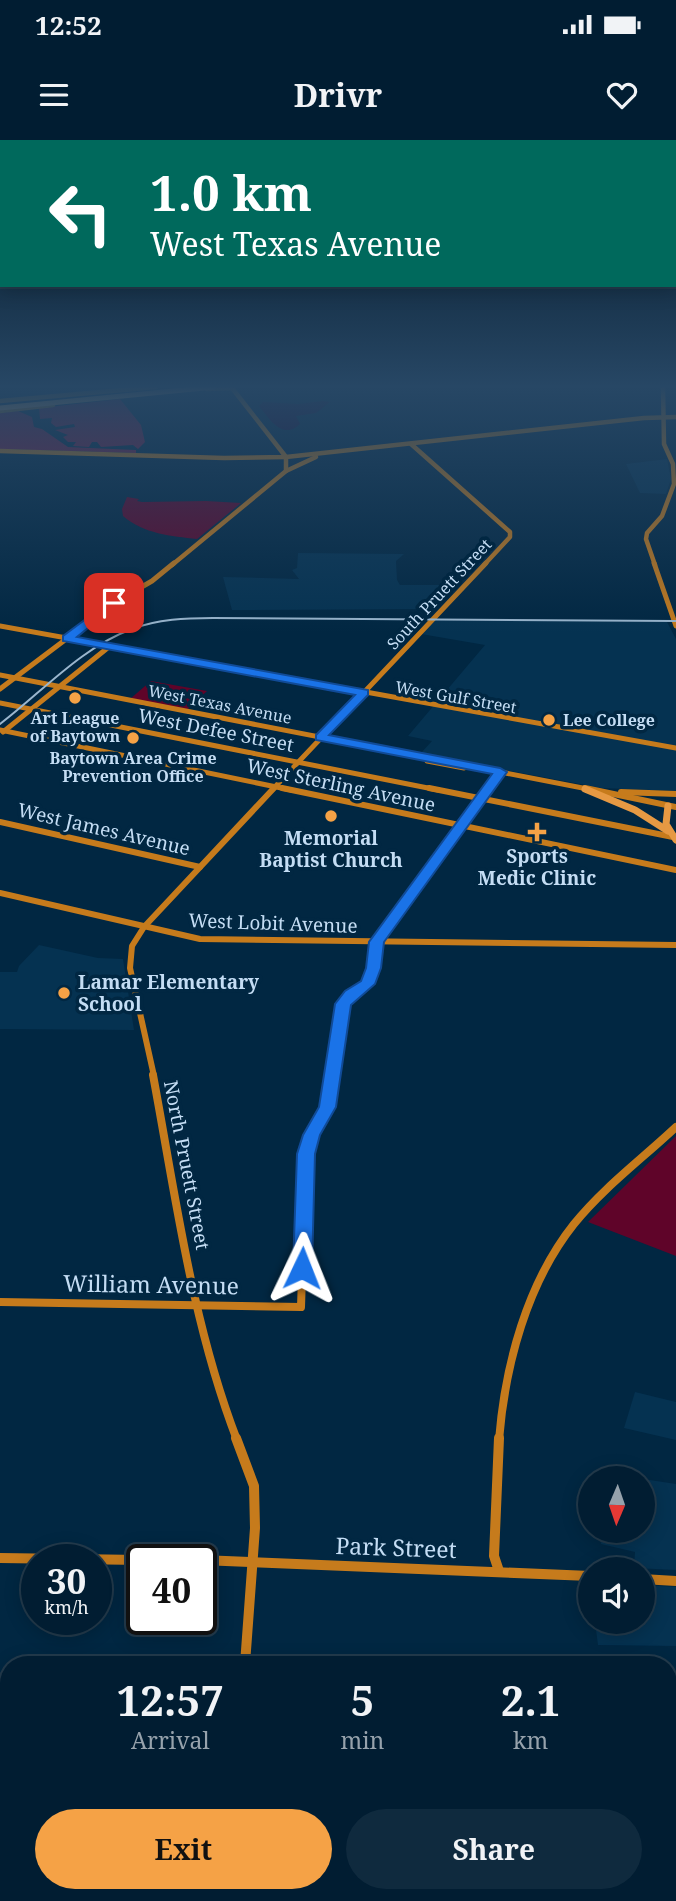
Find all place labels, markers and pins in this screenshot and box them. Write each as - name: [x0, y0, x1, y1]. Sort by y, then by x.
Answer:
- pin: [84, 573, 144, 633]
- marker: Art League of Baytown: [67, 690, 83, 706]
- place label: Art League of Baytown: [30, 707, 121, 747]
- place label: Lee College: [563, 709, 655, 731]
- marker: Lee College: [541, 712, 557, 728]
- marker: Baytown Area Crime Prevention Office: [125, 730, 141, 746]
- place label: Baytown Area Crime Prevention Office: [49, 747, 217, 787]
- marker: Memorial Baptist Church: [323, 808, 339, 824]
- marker: Sports Medic Clinic: [527, 822, 547, 842]
- place label: Memorial Baptist Church: [259, 825, 403, 873]
- place label: Sports Medic Clinic: [478, 843, 596, 891]
- place label: Lamar Elementary School: [78, 969, 259, 1017]
- marker: Lamar Elementary School: [56, 985, 72, 1001]

